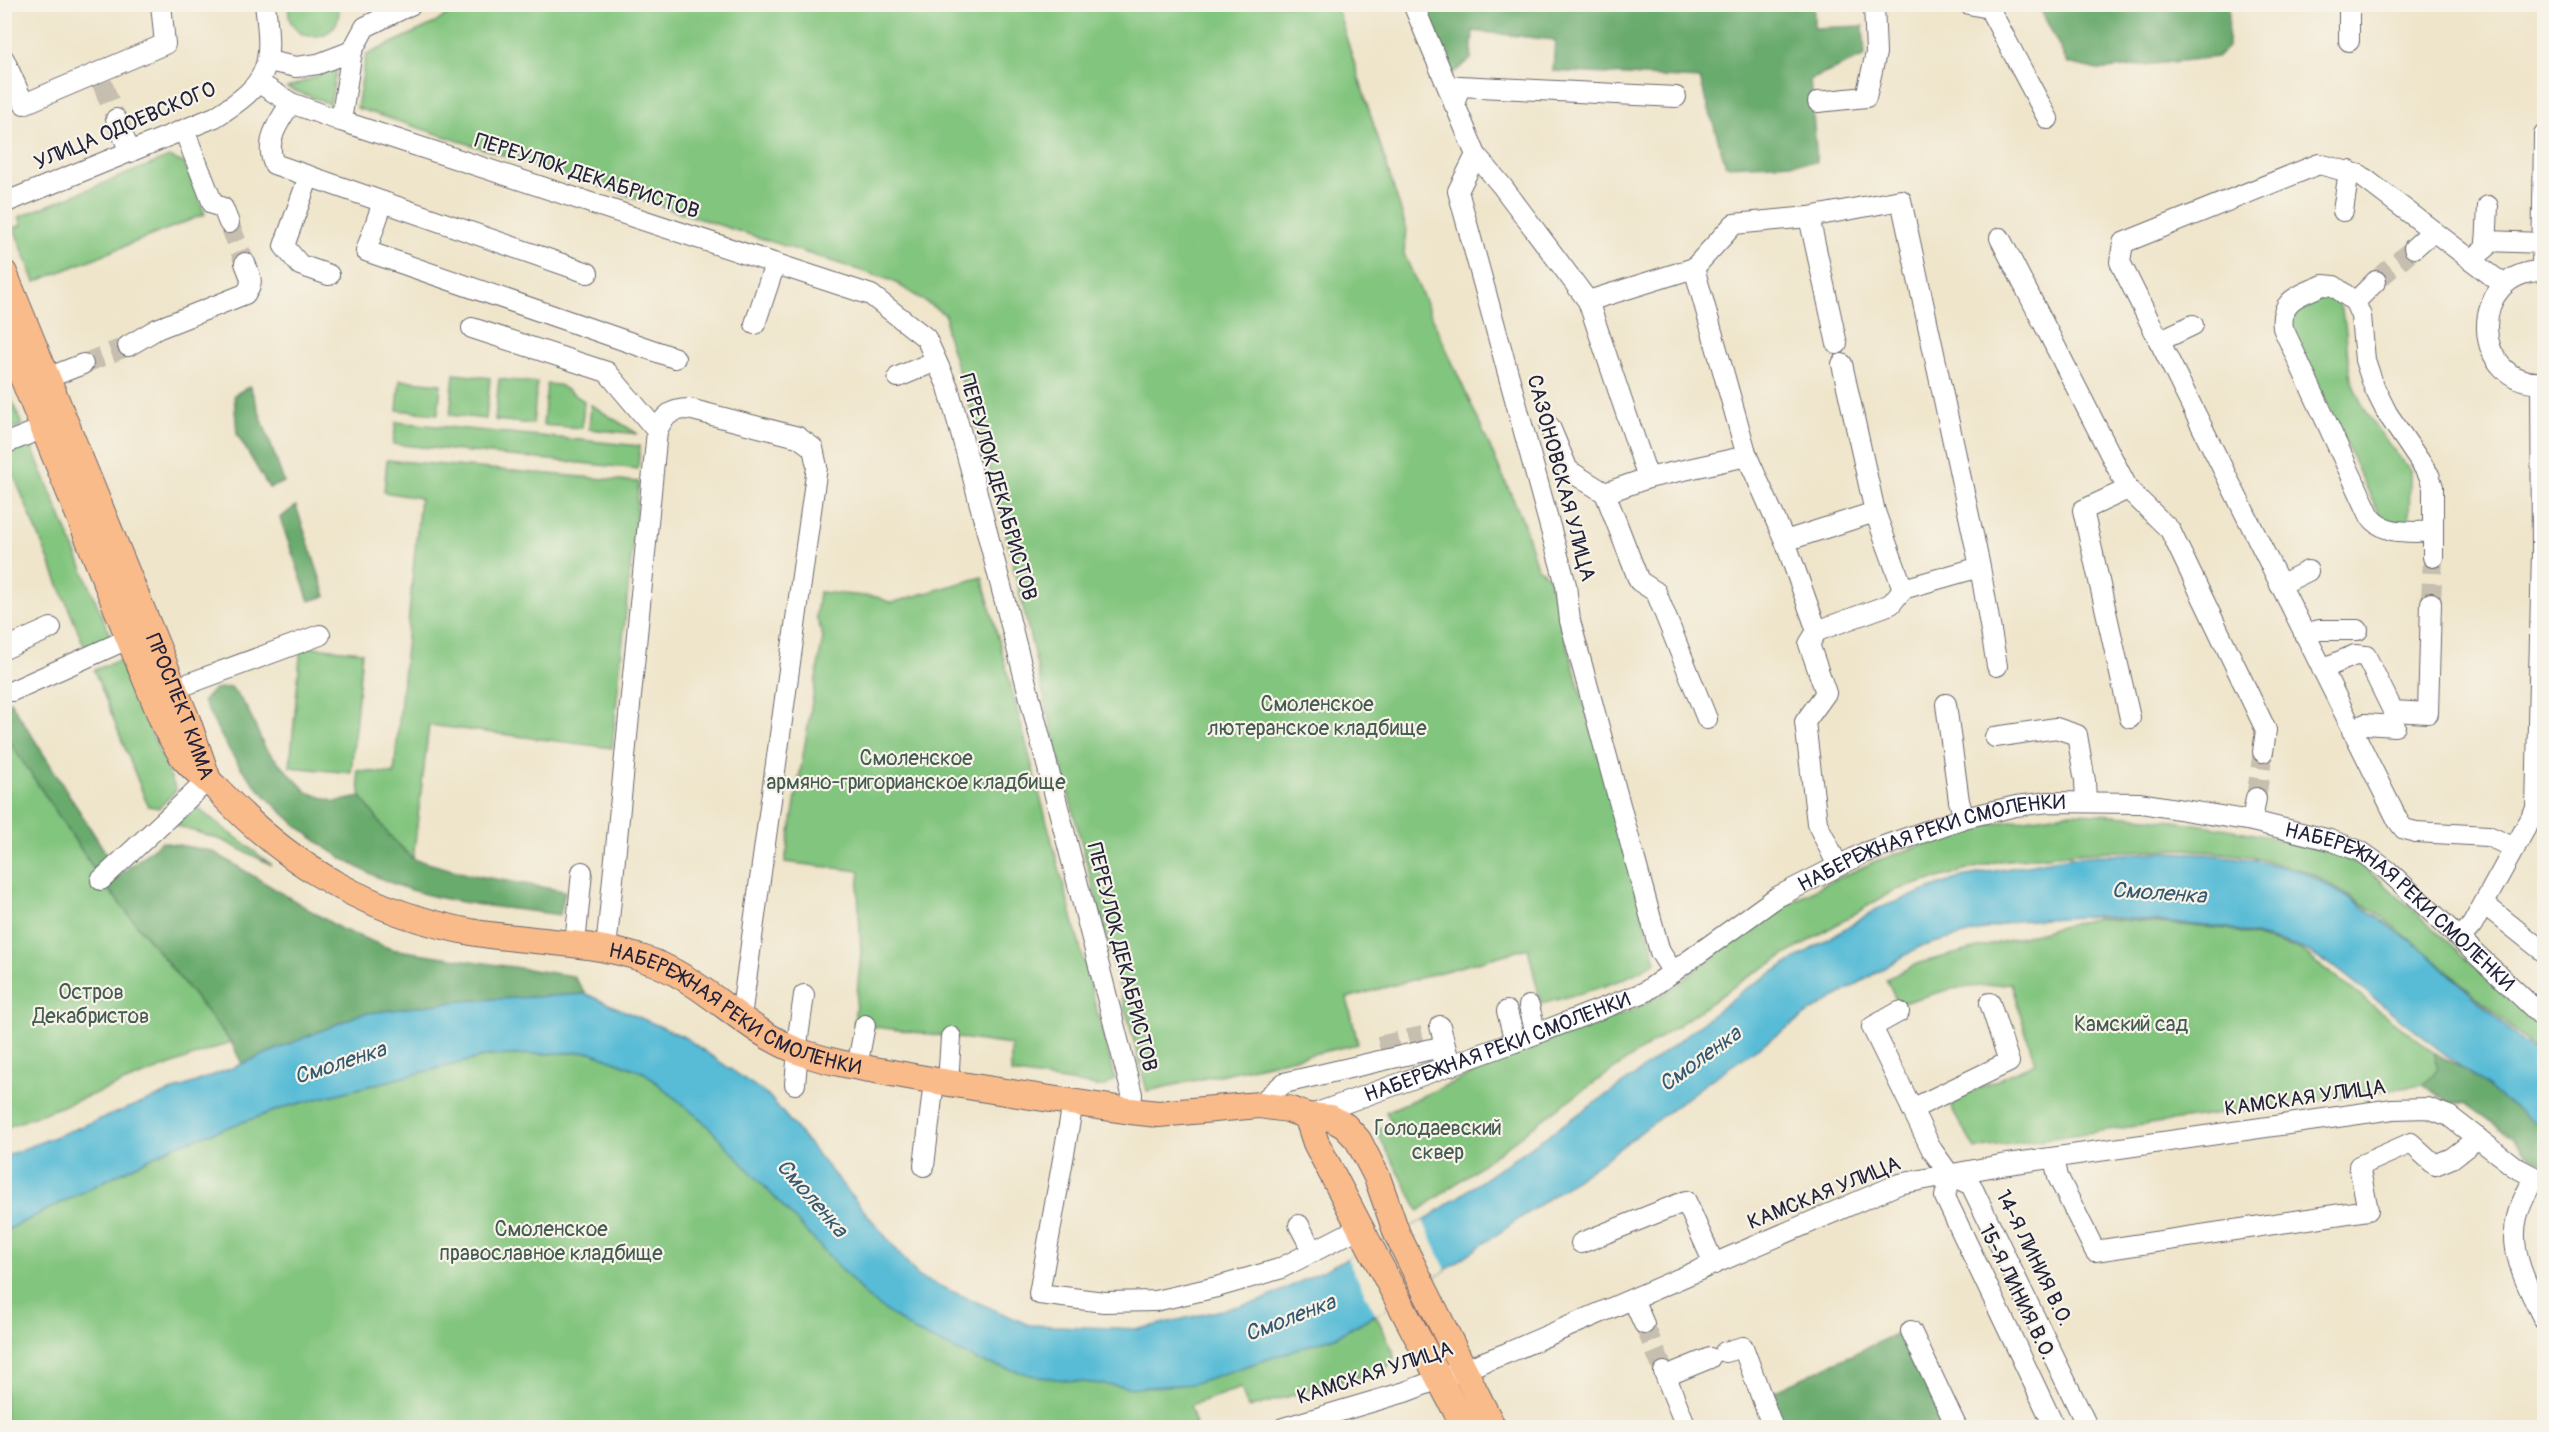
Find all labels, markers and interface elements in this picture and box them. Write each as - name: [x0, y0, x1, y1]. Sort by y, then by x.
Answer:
- street label: УЛИЦА ОДОЕВСКОГО: [30, 76, 220, 176]
- street label: ПЕРЕУЛОК ДЕКАБРИСТОВ: [471, 127, 703, 225]
- street label: ПЕРЕУЛОК ДЕКАБРИСТОВ: [953, 370, 1043, 604]
- street label: САЗОНОВСКАЯ УЛИЦА: [1520, 372, 1602, 584]
- street label: ПРОСПЕКТ КИМА: [140, 629, 220, 783]
- park label: Смоленское лютеранское кладбище: [1207, 691, 1427, 742]
- park label: Смоленское армяно-григорианское кладбище: [766, 745, 1066, 796]
- street label: НАБЕРЕЖНАЯ РЕКИ СМОЛЕНКИ: [1793, 788, 2066, 898]
- street label: НАБЕРЕЖНАЯ РЕКИ СМОЛЕНКИ: [2282, 816, 2520, 997]
- street label: ПЕРЕУЛОК ДЕКАБРИСТОВ: [1081, 840, 1163, 1074]
- water label: Смоленка: [2111, 876, 2209, 910]
- street label: НАБЕРЕЖНАЯ РЕКИ СМОЛЕНКИ: [606, 937, 864, 1081]
- park label: Остров Декабристов: [32, 979, 149, 1030]
- street label: НАБЕРЕЖНАЯ РЕКИ СМОЛЕНКИ: [1360, 985, 1634, 1108]
- park label: Камский сад: [2074, 1011, 2188, 1038]
- water label: Смоленка: [1653, 1019, 1748, 1098]
- water label: Смоленка: [291, 1034, 391, 1091]
- street label: КАМСКАЯ УЛИЦА: [2223, 1073, 2387, 1123]
- park label: Голодаевский сквер: [1374, 1115, 1502, 1166]
- street label: КАМСКАЯ УЛИЦА: [1744, 1150, 1904, 1236]
- water label: Смоленка: [770, 1153, 855, 1244]
- street label: 14-Я ЛИНИЯ В.О.: [1989, 1185, 2079, 1331]
- park label: Смоленское православное кладбище: [439, 1216, 663, 1267]
- street label: 15-Я ЛИНИЯ В.О.: [1973, 1220, 2061, 1364]
- water label: Смоленка: [1241, 1287, 1341, 1348]
- street label: КАМСКАЯ УЛИЦА: [1294, 1335, 1456, 1411]

